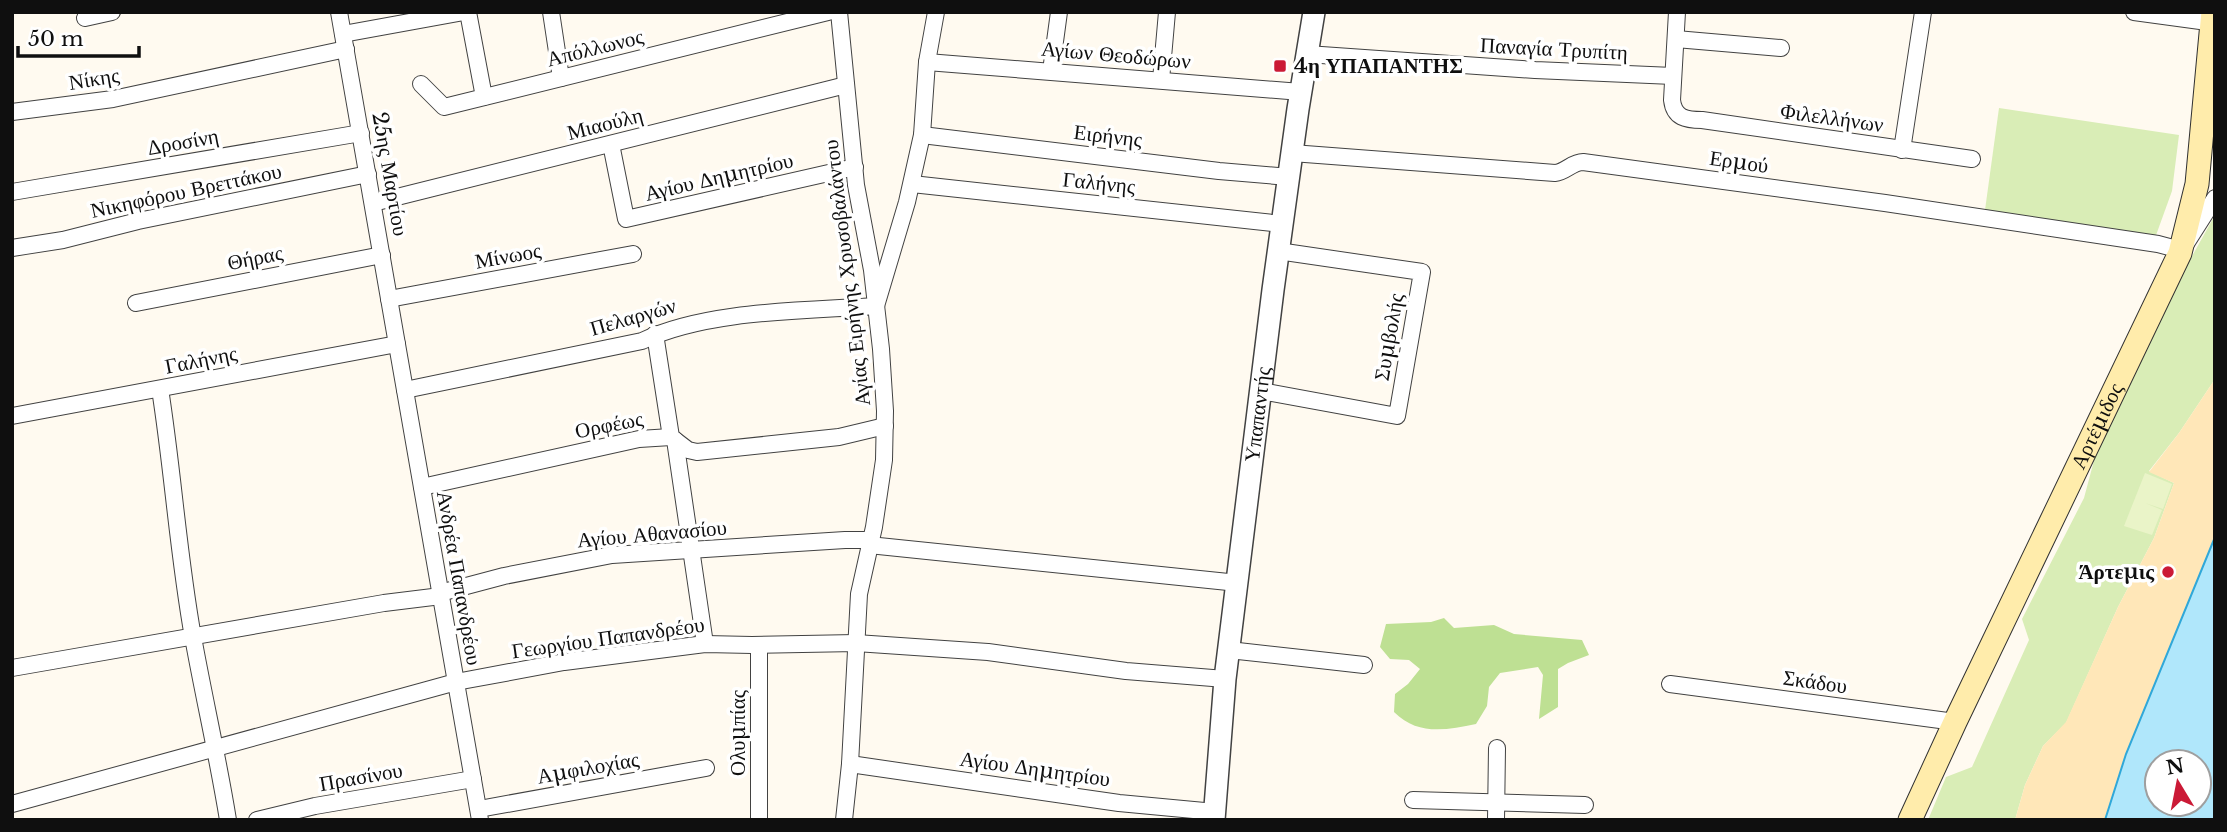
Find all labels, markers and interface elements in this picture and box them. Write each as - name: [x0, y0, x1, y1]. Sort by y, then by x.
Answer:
- scale bar: [18, 14, 138, 58]
- street label: Απόλλωνος: [544, 23, 647, 73]
- text: 50 m: [28, 26, 84, 52]
- street label: Παναγία Τρυπίτη: [1479, 32, 1629, 66]
- street label: Αγίων Θεοδώρων: [1040, 36, 1192, 74]
- place label: 4η ΥΠΑΠΑΝΤΗΣ: [1294, 53, 1463, 79]
- marker: 4η ΥΠΑΠΑΝΤΗΣ: [1272, 58, 1288, 74]
- street label: Νίκης: [67, 62, 122, 96]
- street label: Φιλελλήνων: [1779, 98, 1885, 138]
- street label: Μιαούλη: [564, 102, 646, 146]
- street label: 25ης Μαρτίου: [366, 110, 414, 238]
- street label: Ειρήνης: [1072, 119, 1144, 153]
- street label: Δροσίνη: [145, 123, 221, 161]
- street label: Αγίας Ειρήνης Χρυσοβαλάντου: [818, 138, 876, 408]
- street label: Ερμού: [1708, 145, 1770, 179]
- street label: Αγίου Δημητρίου: [642, 147, 796, 207]
- street label: Νικηφόρου Βρεττάκου: [88, 158, 284, 224]
- street label: Γαλήνης: [1061, 166, 1137, 200]
- street label: Μίνωος: [473, 237, 544, 275]
- street label: Θήρας: [225, 240, 286, 276]
- street label: Συμβολής: [1369, 291, 1410, 383]
- street label: Πελαργών: [587, 292, 679, 342]
- street label: Γαλήνης: [163, 340, 240, 380]
- street label: Υπαπαντής: [1239, 365, 1276, 464]
- street label: Αρτέμιδος: [2065, 378, 2129, 473]
- street label: Ορφέως: [573, 406, 646, 444]
- street label: Ανδρέα Παπανδρέου: [431, 489, 487, 667]
- street label: Αγίου Αθανασίου: [576, 515, 728, 553]
- place label: Άρτεμις: [2078, 559, 2155, 585]
- marker: Άρτεμις: [2160, 564, 2176, 580]
- street label: Γεωργίου Παπανδρέου: [510, 612, 706, 664]
- street label: Σκάδου: [1781, 665, 1849, 699]
- street label: Ολυμπίας: [725, 689, 751, 776]
- street label: Αμφιλοχίας: [535, 746, 642, 790]
- street label: Αγίου Δημητρίου: [958, 746, 1112, 792]
- north arrow: [2143, 748, 2213, 818]
- text: N: [2164, 754, 2186, 780]
- street label: Πρασίνου: [317, 757, 405, 797]

